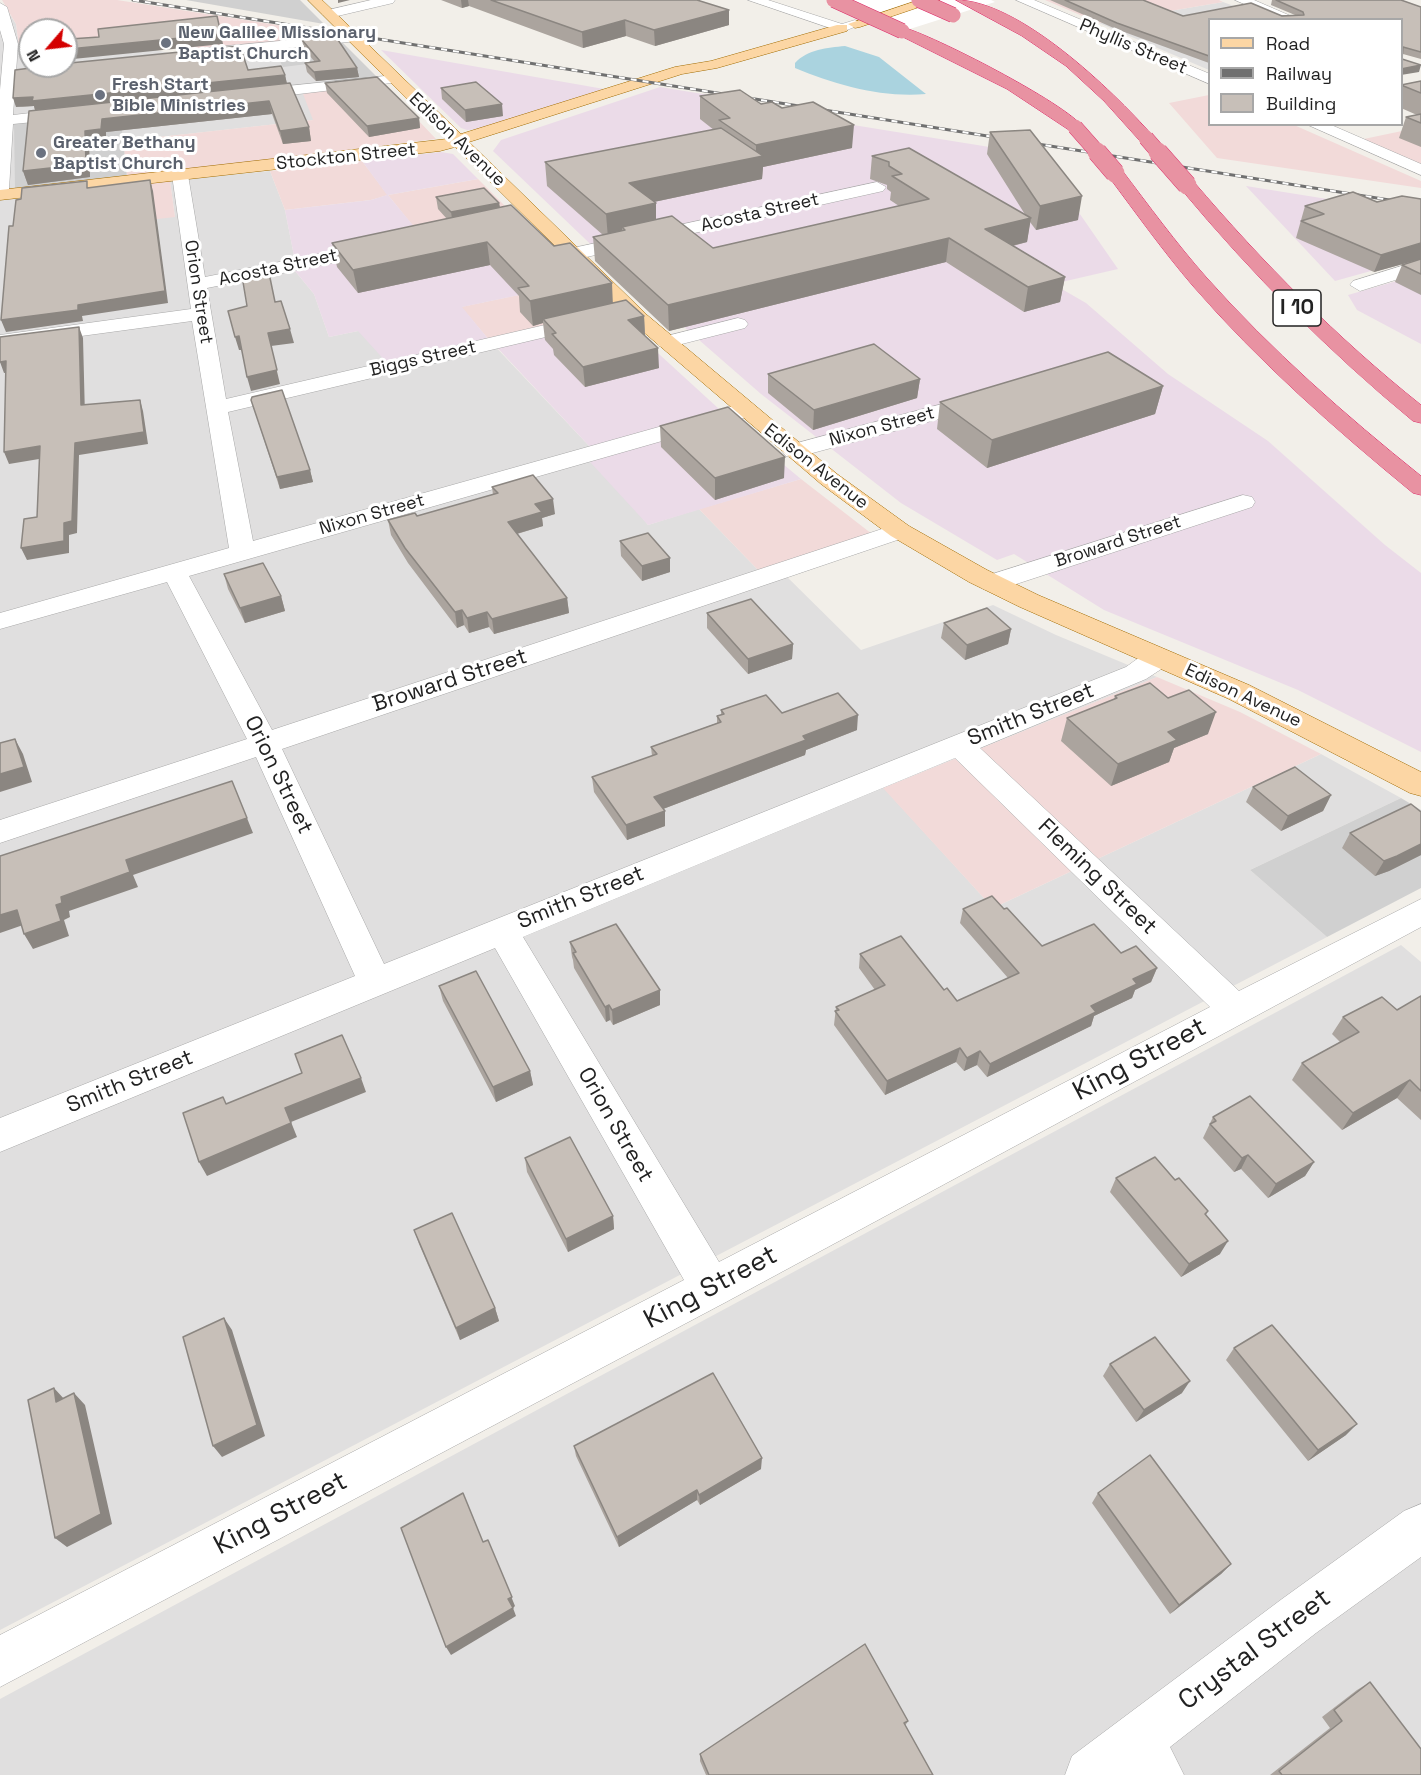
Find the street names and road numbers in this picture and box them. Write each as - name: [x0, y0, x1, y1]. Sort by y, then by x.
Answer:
- street label: Phyllis Street: [1076, 15, 1190, 79]
- street label: Edison Avenue: [404, 88, 510, 192]
- street label: Stockton Street: [275, 139, 417, 175]
- street label: Acosta Street: [699, 189, 821, 237]
- street label: Orion Street: [179, 238, 217, 346]
- street label: Acosta Street: [217, 245, 339, 291]
- road number: I 10: [1273, 290, 1321, 326]
- street label: Biggs Street: [368, 336, 478, 382]
- street label: Nixon Street: [827, 403, 937, 451]
- street label: Edison Avenue: [760, 420, 872, 514]
- street label: Nixon Street: [317, 490, 427, 540]
- street label: Broward Street: [1052, 511, 1184, 573]
- street label: Broward Street: [369, 644, 531, 718]
- street label: Edison Avenue: [1181, 660, 1305, 732]
- street label: Smith Street: [964, 678, 1098, 752]
- street label: Orion Street: [238, 712, 318, 838]
- street label: Fleming Street: [1032, 814, 1162, 940]
- street label: Smith Street: [514, 861, 648, 935]
- street label: King Street: [1068, 1011, 1212, 1109]
- street label: Smith Street: [63, 1045, 197, 1119]
- street label: Orion Street: [571, 1063, 659, 1187]
- street label: King Street: [639, 1239, 783, 1337]
- street label: King Street: [209, 1465, 353, 1563]
- street label: Crystal Street: [1173, 1582, 1337, 1718]

